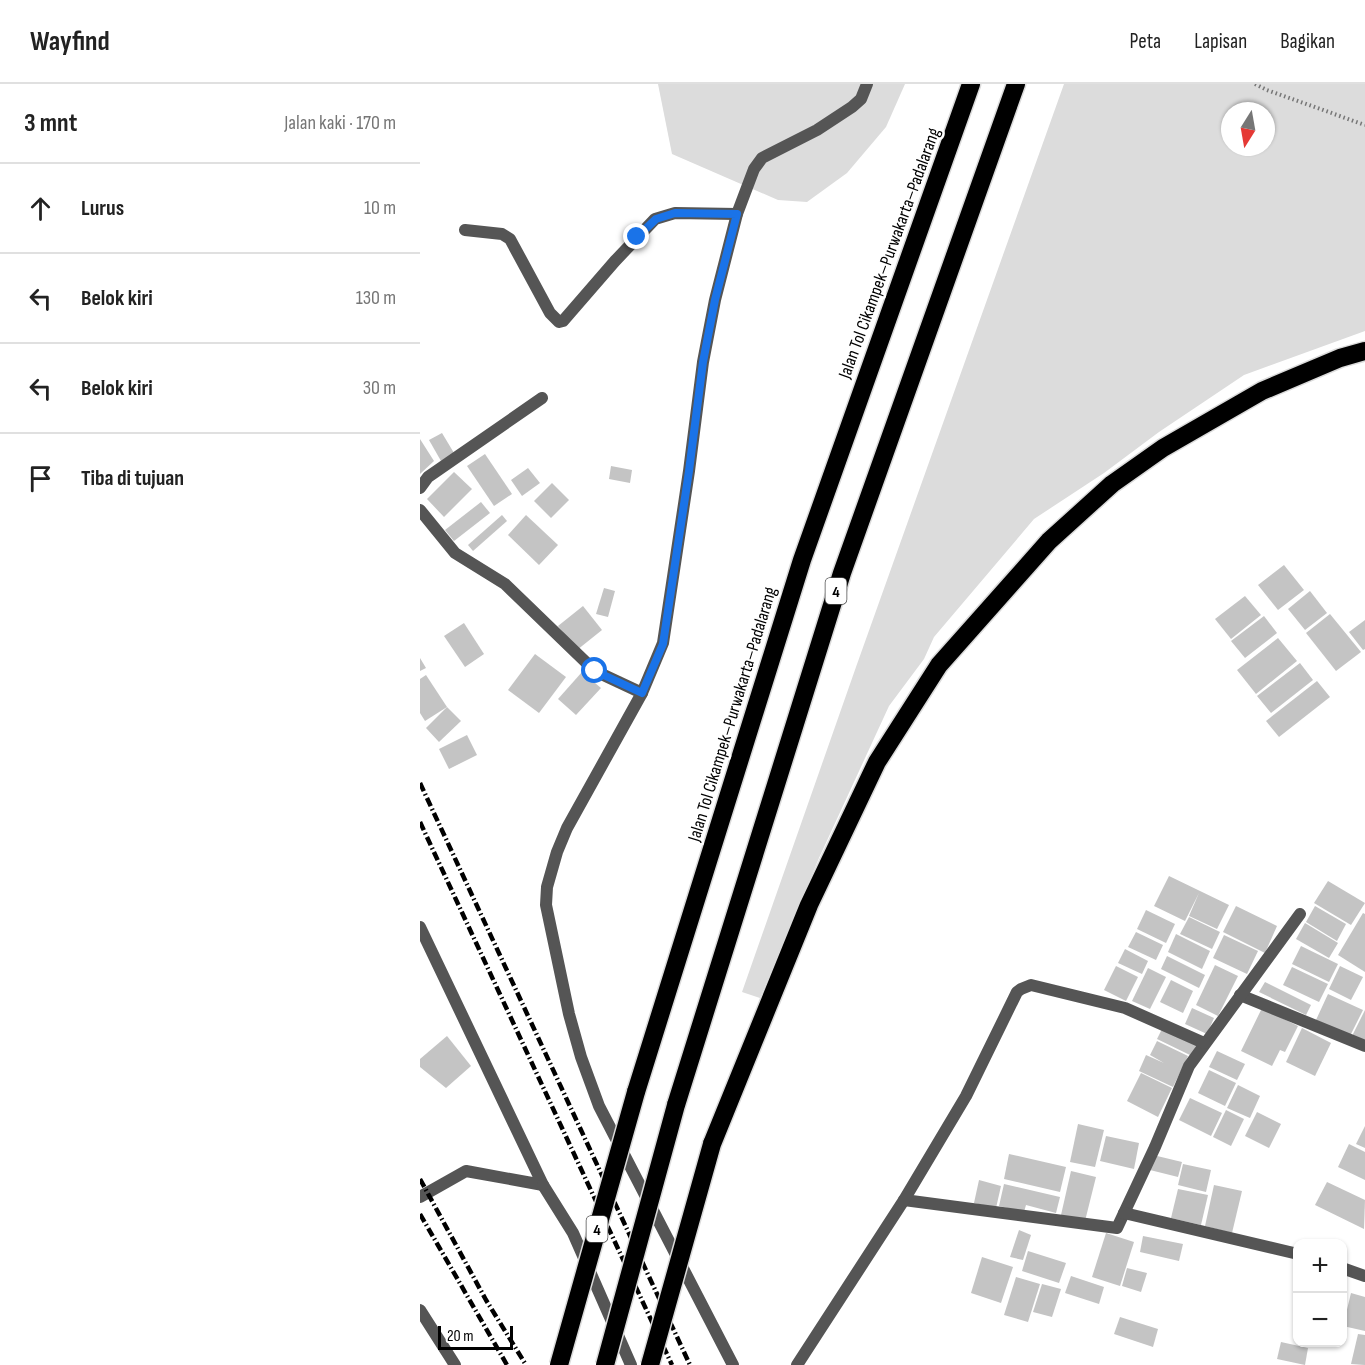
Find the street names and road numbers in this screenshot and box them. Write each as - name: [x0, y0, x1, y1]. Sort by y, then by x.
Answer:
- street label: Jalan Tol Cikampek–Purwakarta–Padalarang: [834, 125, 945, 382]
- road number: 4: [826, 578, 846, 604]
- street label: Jalan Tol Cikampek–Purwakarta–Padalarang: [683, 584, 781, 845]
- road number: 4: [586, 1216, 608, 1242]

